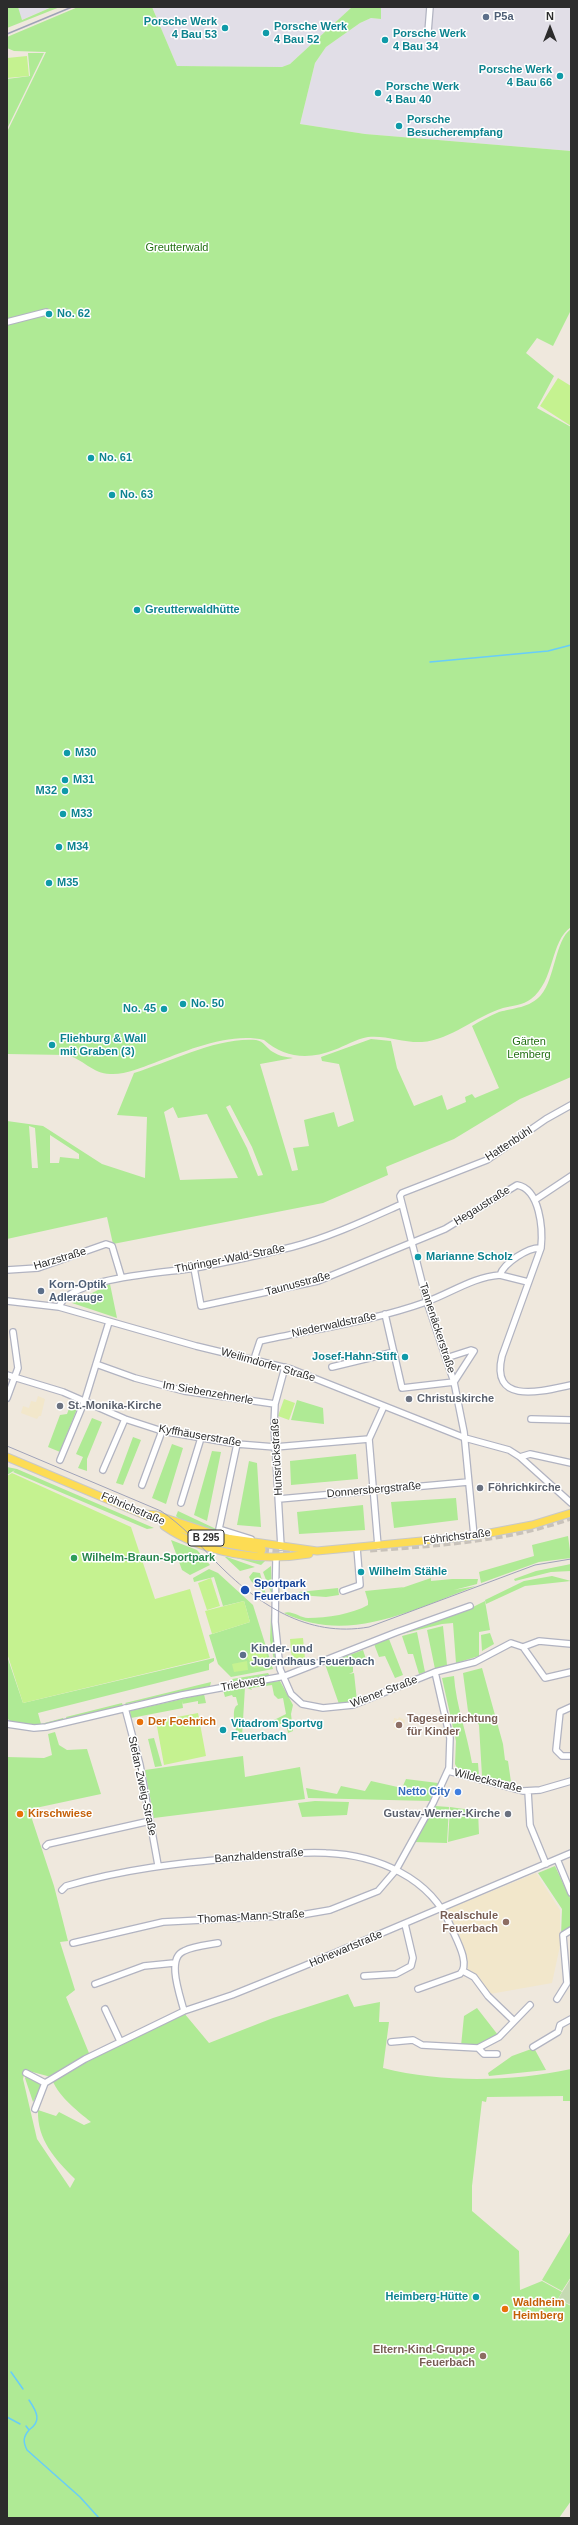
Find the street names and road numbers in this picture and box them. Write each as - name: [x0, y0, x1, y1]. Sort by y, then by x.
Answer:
- street label: Hattenbühl: [483, 1124, 535, 1164]
- street label: Hegaustraße: [452, 1184, 512, 1228]
- street label: Thüringer-Wald-Straße: [174, 1242, 286, 1276]
- street label: Harzstraße: [32, 1245, 88, 1273]
- street label: Taunusstraße: [264, 1269, 332, 1299]
- street label: Tannenäckerstraße: [416, 1281, 458, 1375]
- street label: Niederwaldstraße: [290, 1310, 378, 1340]
- street label: Weilimdorfer Straße: [219, 1345, 317, 1385]
- street label: Im Siebenzehnerle: [162, 1379, 254, 1407]
- street label: Hunsrückstraße: [268, 1418, 286, 1496]
- street label: Kyffhäuserstraße: [158, 1422, 242, 1450]
- street label: Donnersbergstraße: [326, 1479, 422, 1501]
- street label: Föhrichstraße: [99, 1490, 167, 1528]
- street label: Föhrichstraße: [423, 1526, 491, 1548]
- road number: B 295: [188, 1530, 224, 1546]
- street label: Wiener Straße: [349, 1673, 419, 1711]
- street label: Triebweg: [220, 1674, 266, 1694]
- street label: Stefan-Zweig-Straße: [125, 1735, 159, 1837]
- street label: Wildeckstraße: [453, 1766, 523, 1796]
- street label: Banzhaldenstraße: [214, 1846, 304, 1866]
- street label: Thomas-Mann-Straße: [197, 1908, 305, 1926]
- street label: Hohewartstraße: [307, 1928, 385, 1970]

